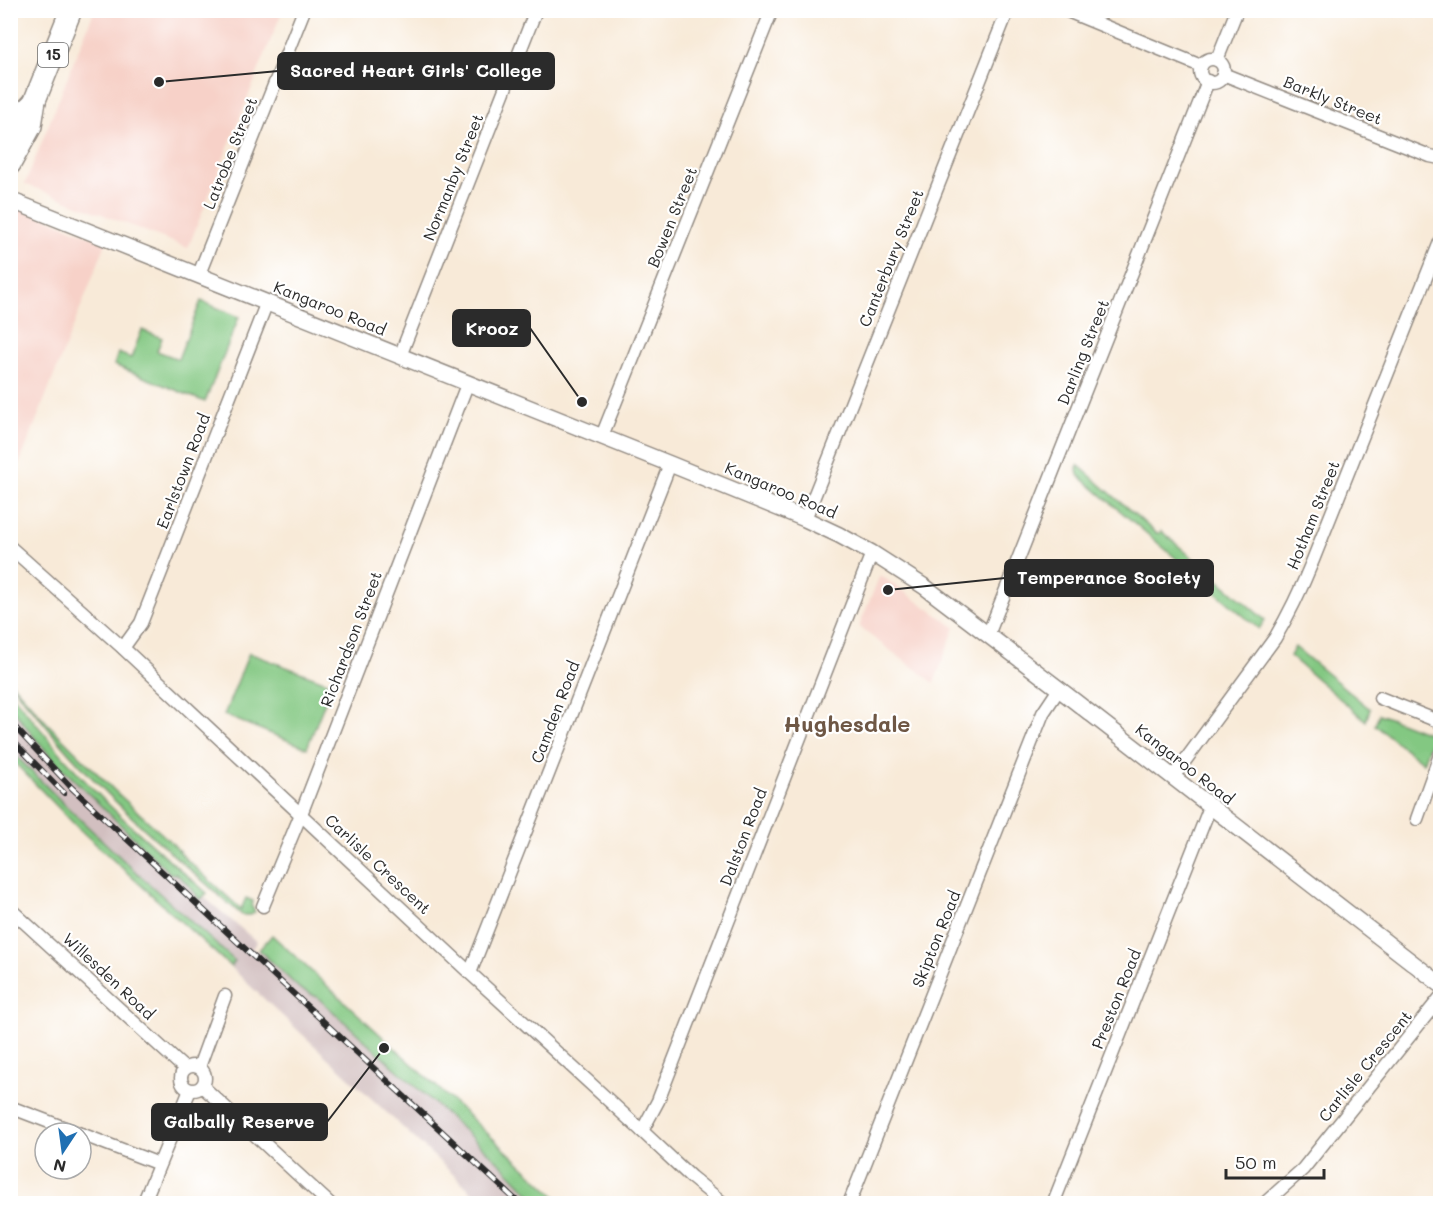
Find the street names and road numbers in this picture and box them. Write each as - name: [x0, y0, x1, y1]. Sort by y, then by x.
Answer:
- road number: 15: [38, 43, 68, 67]
- street label: Barkly Street: [1281, 70, 1386, 129]
- street label: Latrobe Street: [197, 94, 262, 212]
- street label: Normanby Street: [417, 110, 488, 244]
- street label: Bowen Street: [642, 163, 701, 270]
- street label: Canterbury Street: [853, 186, 928, 330]
- street label: Kangaroo Road: [271, 275, 390, 340]
- street label: Darling Street: [1052, 296, 1113, 408]
- street label: Earlstown Road: [151, 410, 214, 531]
- street label: Kangaroo Road: [722, 456, 840, 523]
- street label: Hotham Street: [1281, 457, 1344, 572]
- street label: Richardson Street: [315, 568, 386, 710]
- street label: Camden Road: [525, 658, 584, 766]
- street label: Kangaroo Road: [1132, 718, 1239, 809]
- street label: Dalston Road: [714, 785, 771, 889]
- street label: Carlisle Crescent: [321, 809, 436, 918]
- street label: Skipton Road: [907, 887, 964, 990]
- street label: Willesden Road: [59, 928, 160, 1024]
- street label: Preston Road: [1086, 946, 1145, 1052]
- street label: Carlisle Crescent: [1313, 1006, 1416, 1126]

